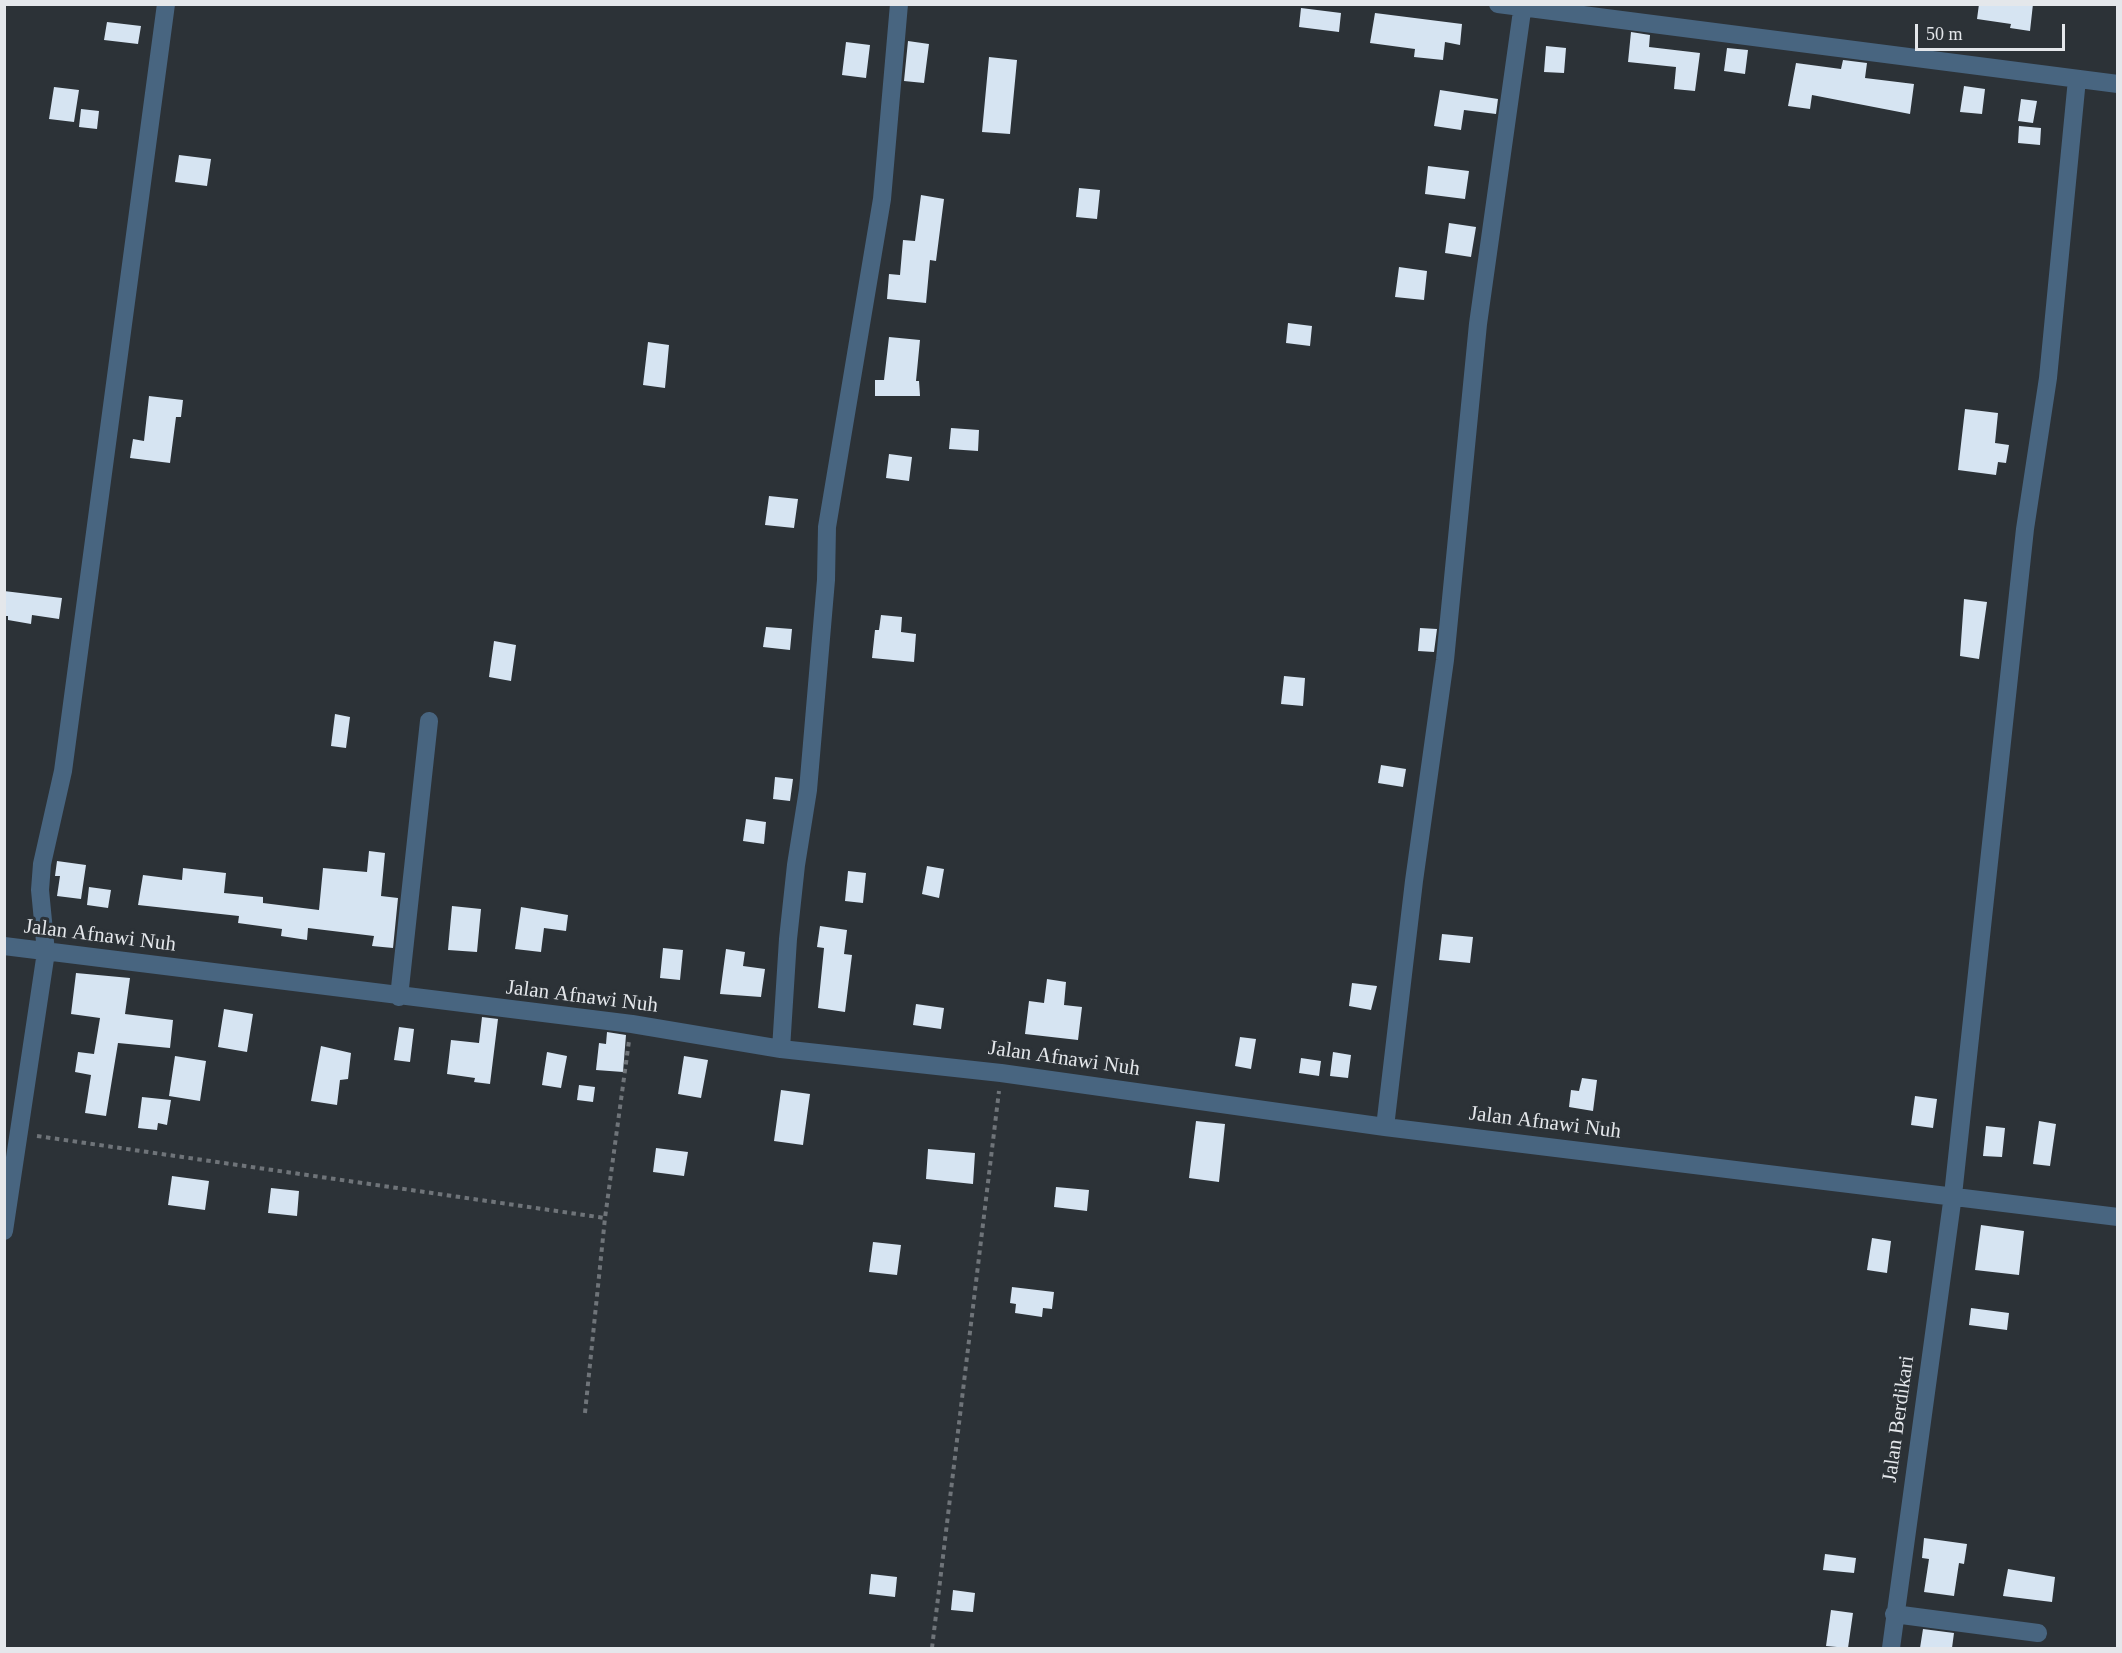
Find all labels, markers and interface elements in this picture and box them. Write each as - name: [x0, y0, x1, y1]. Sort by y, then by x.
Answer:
- scale bar: [1918, 12, 2068, 50]
- text: 50 m: [1926, 24, 1963, 44]
- street label: Jalan Afnawi Nuh: [23, 914, 177, 958]
- street label: Jalan Afnawi Nuh: [505, 975, 659, 1019]
- street label: Jalan Afnawi Nuh: [987, 1036, 1141, 1082]
- street label: Jalan Afnawi Nuh: [1468, 1101, 1622, 1145]
- street label: Jalan Berdikari: [1878, 1354, 1920, 1484]

